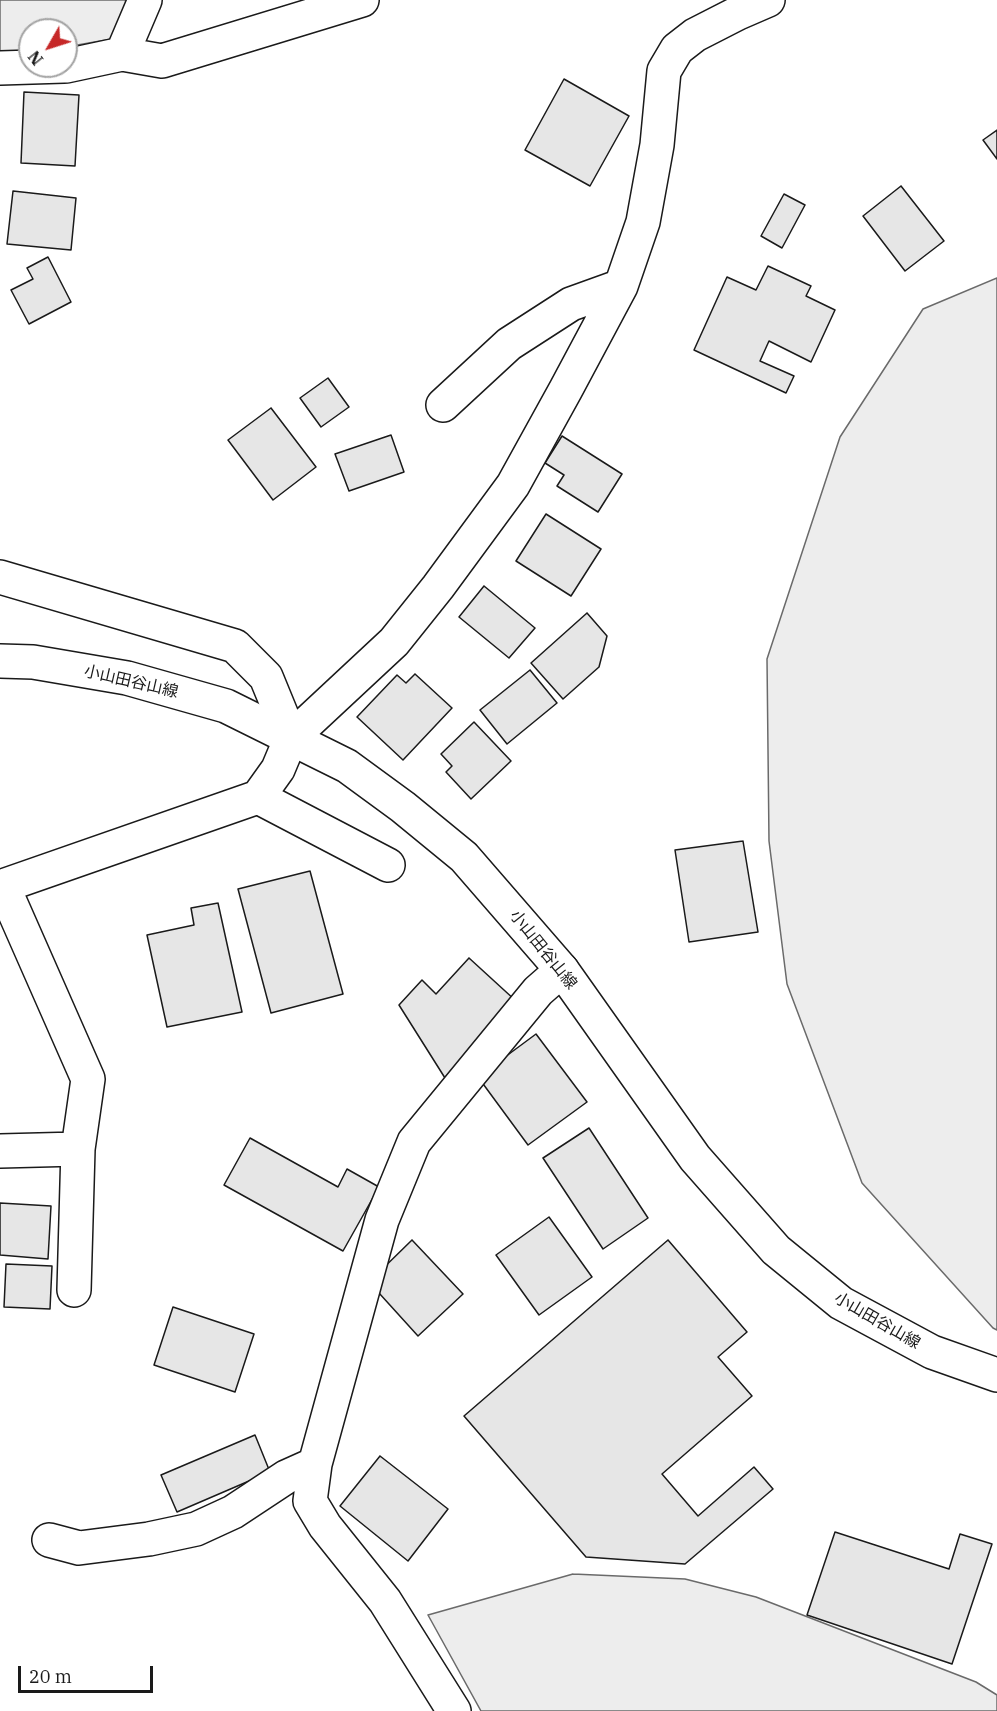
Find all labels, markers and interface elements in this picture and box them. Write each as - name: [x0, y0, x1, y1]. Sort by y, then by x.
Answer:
- north arrow: [18, 18, 78, 78]
- text: N: [24, 47, 47, 69]
- street label: 小山田谷山線: [82, 662, 180, 702]
- street label: 小山田谷山線: [505, 907, 581, 993]
- street label: 小山田谷山線: [831, 1289, 923, 1353]
- scale bar: [21, 1654, 156, 1692]
- text: 20 m: [29, 1665, 72, 1688]

